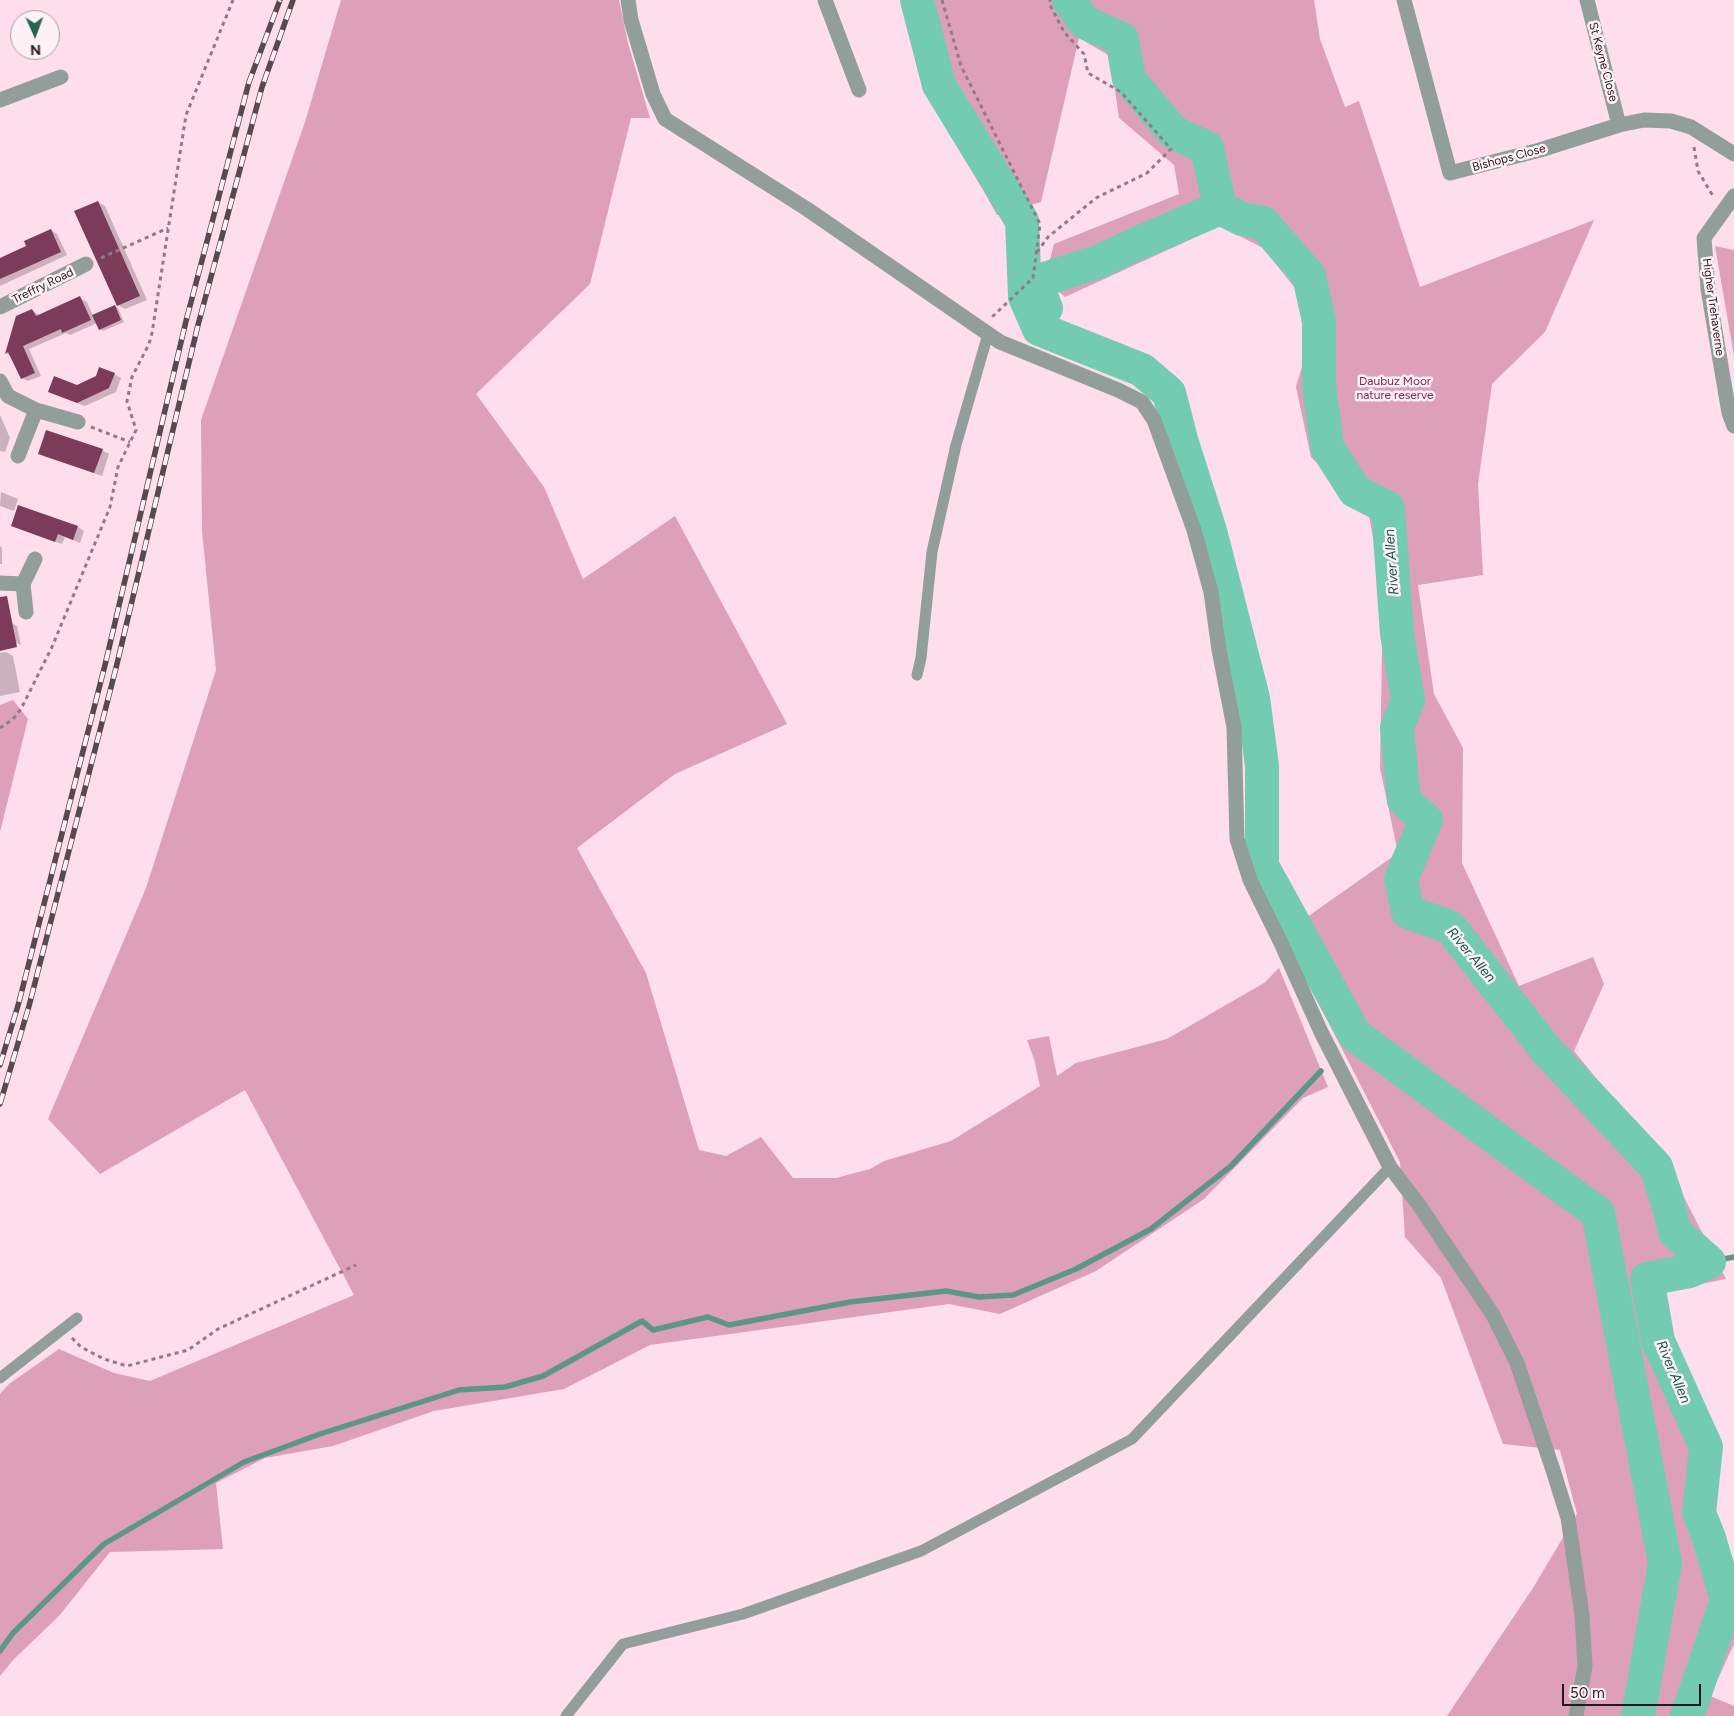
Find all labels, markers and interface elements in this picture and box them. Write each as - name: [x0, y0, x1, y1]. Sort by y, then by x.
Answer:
- north arrow: [10, 10, 60, 60]
- street label: St Keyne Close: [1586, 21, 1620, 103]
- text: N: [30, 41, 41, 58]
- street label: Bishops Close: [1471, 141, 1547, 175]
- street label: Higher Trehaverne: [1699, 257, 1727, 357]
- street label: Treffry Road: [10, 265, 76, 307]
- park label: Daubuz Moor nature reserve: [1356, 374, 1434, 402]
- water label: River Allen: [1381, 528, 1403, 596]
- water label: River Allen: [1443, 924, 1499, 986]
- water label: River Allen: [1652, 1338, 1694, 1406]
- scale bar: [1564, 1674, 1703, 1706]
- text: 50 m: [1570, 1684, 1605, 1702]

